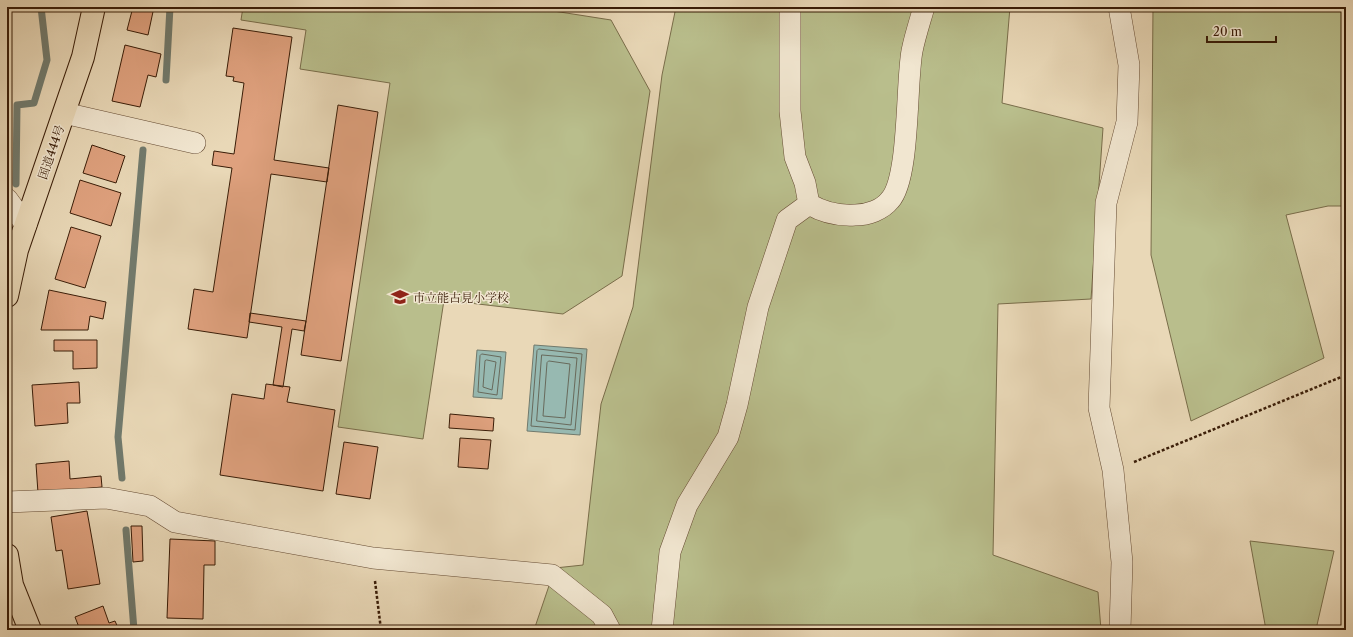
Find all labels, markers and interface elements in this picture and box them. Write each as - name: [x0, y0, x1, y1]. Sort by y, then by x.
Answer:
- scale bar: [1207, 18, 1276, 44]
- text: 20 m: [1213, 24, 1242, 39]
- street label: 国道444号: [35, 123, 67, 181]
- school or university icon: 市立能古見小学校: [390, 287, 410, 307]
- place label: 市立能古見小学校: [413, 290, 509, 305]

